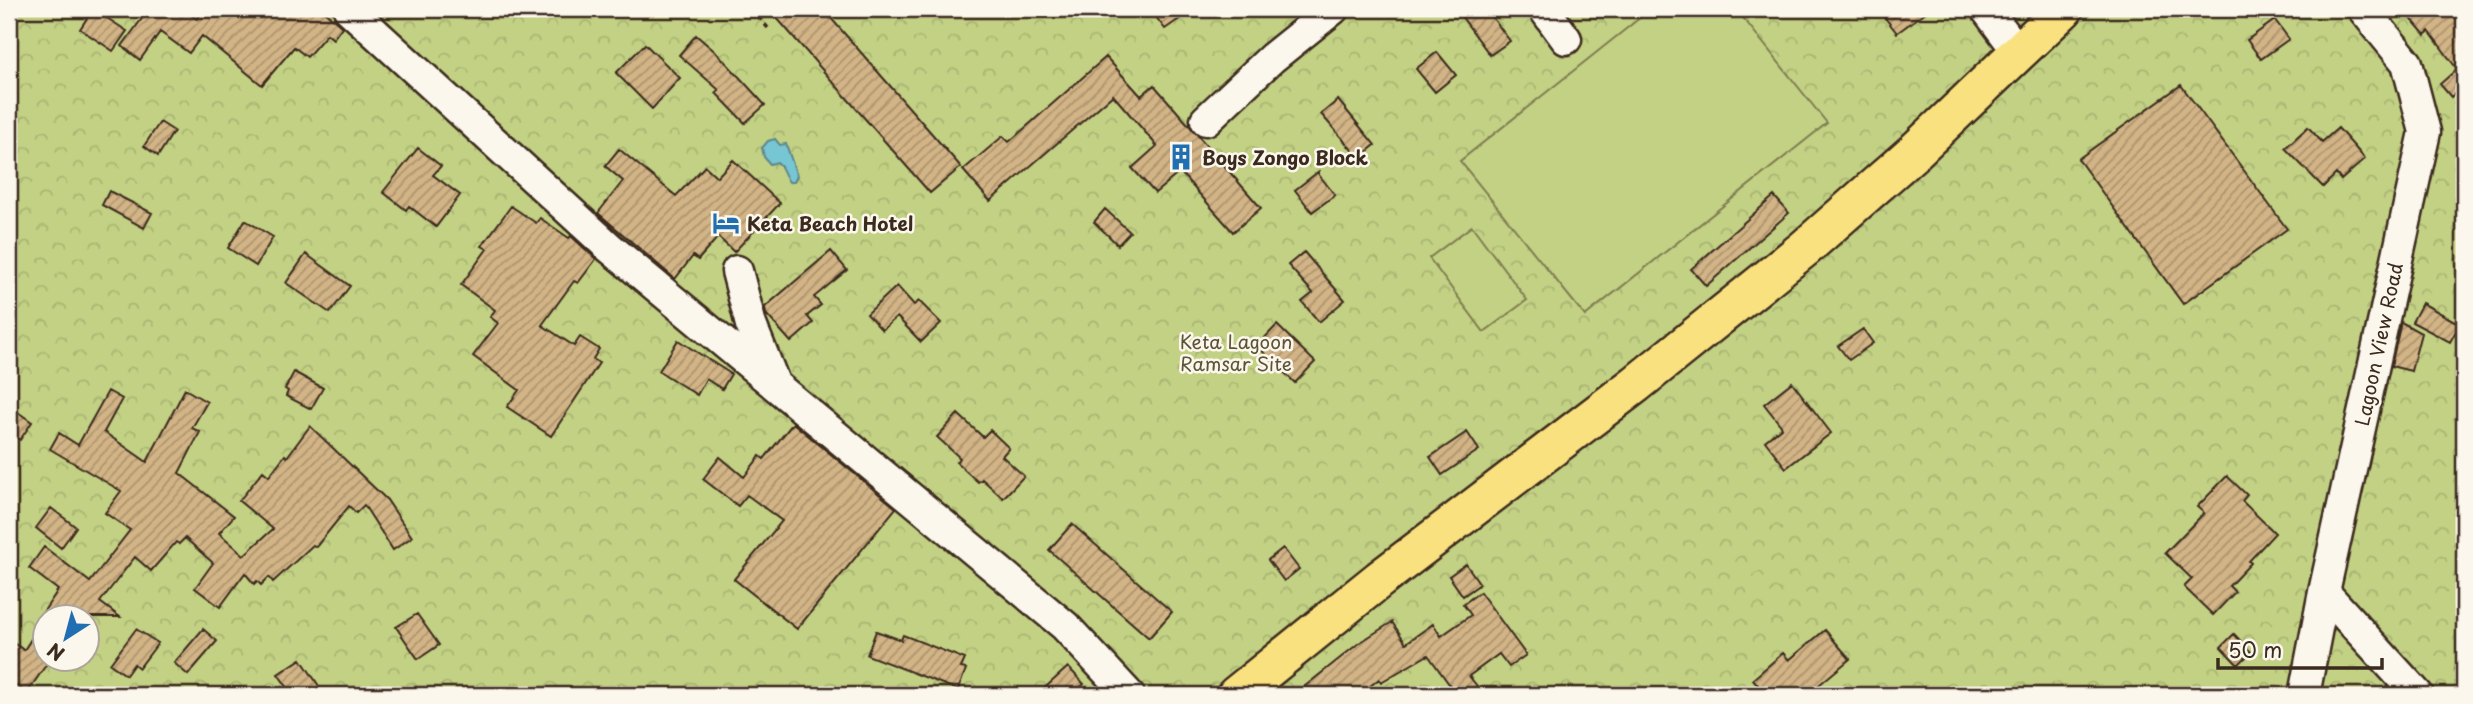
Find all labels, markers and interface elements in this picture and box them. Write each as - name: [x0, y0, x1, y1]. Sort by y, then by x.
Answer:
- building icon: Boys Zongo Block: [1166, 142, 1196, 172]
- place label: Boys Zongo Block: [1202, 143, 1368, 171]
- hotel icon: Keta Beach Hotel: [711, 208, 741, 238]
- place label: Keta Beach Hotel: [747, 209, 913, 237]
- street label: Lagoon View Road: [2347, 260, 2409, 428]
- park label: Keta Lagoon Ramsar Site: [1180, 327, 1292, 377]
- north arrow: [32, 602, 102, 672]
- scale bar: [2218, 627, 2382, 671]
- text: 50 m: [2228, 633, 2282, 665]
- text: N: [41, 637, 70, 668]

